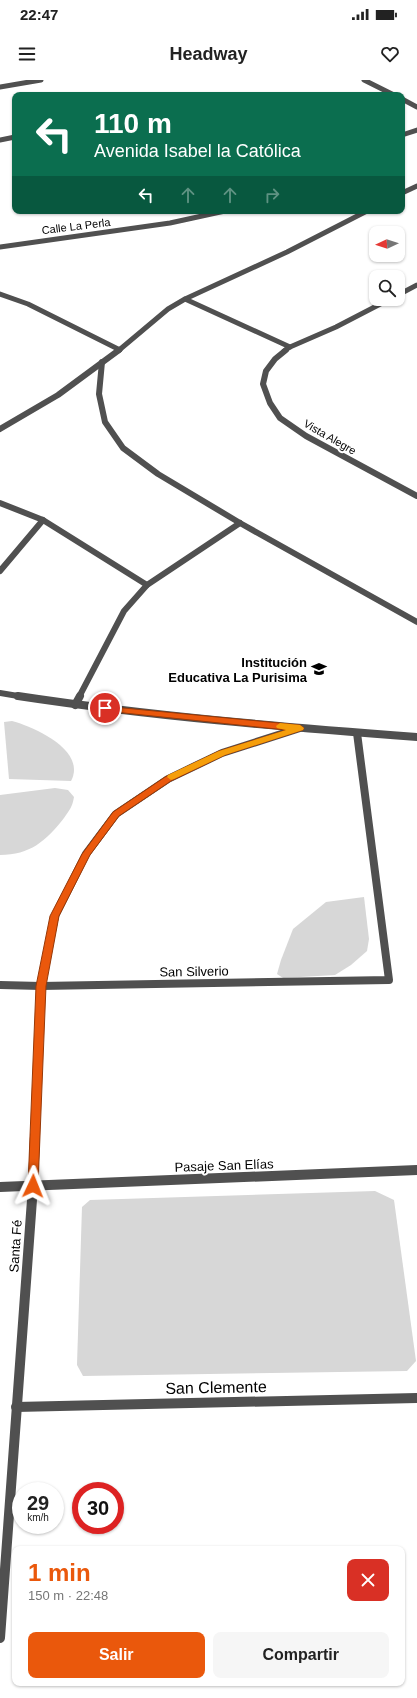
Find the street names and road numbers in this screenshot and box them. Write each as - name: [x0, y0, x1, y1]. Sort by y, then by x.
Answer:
- street label: Calle La Perla: [41, 216, 112, 236]
- street label: Vista Alegre: [302, 417, 358, 457]
- street label: San Silverio: [159, 963, 229, 980]
- street label: Pasaje San Elías: [174, 1156, 274, 1175]
- street label: Santa Fé: [6, 1219, 25, 1273]
- street label: San Clemente: [165, 1378, 267, 1397]

